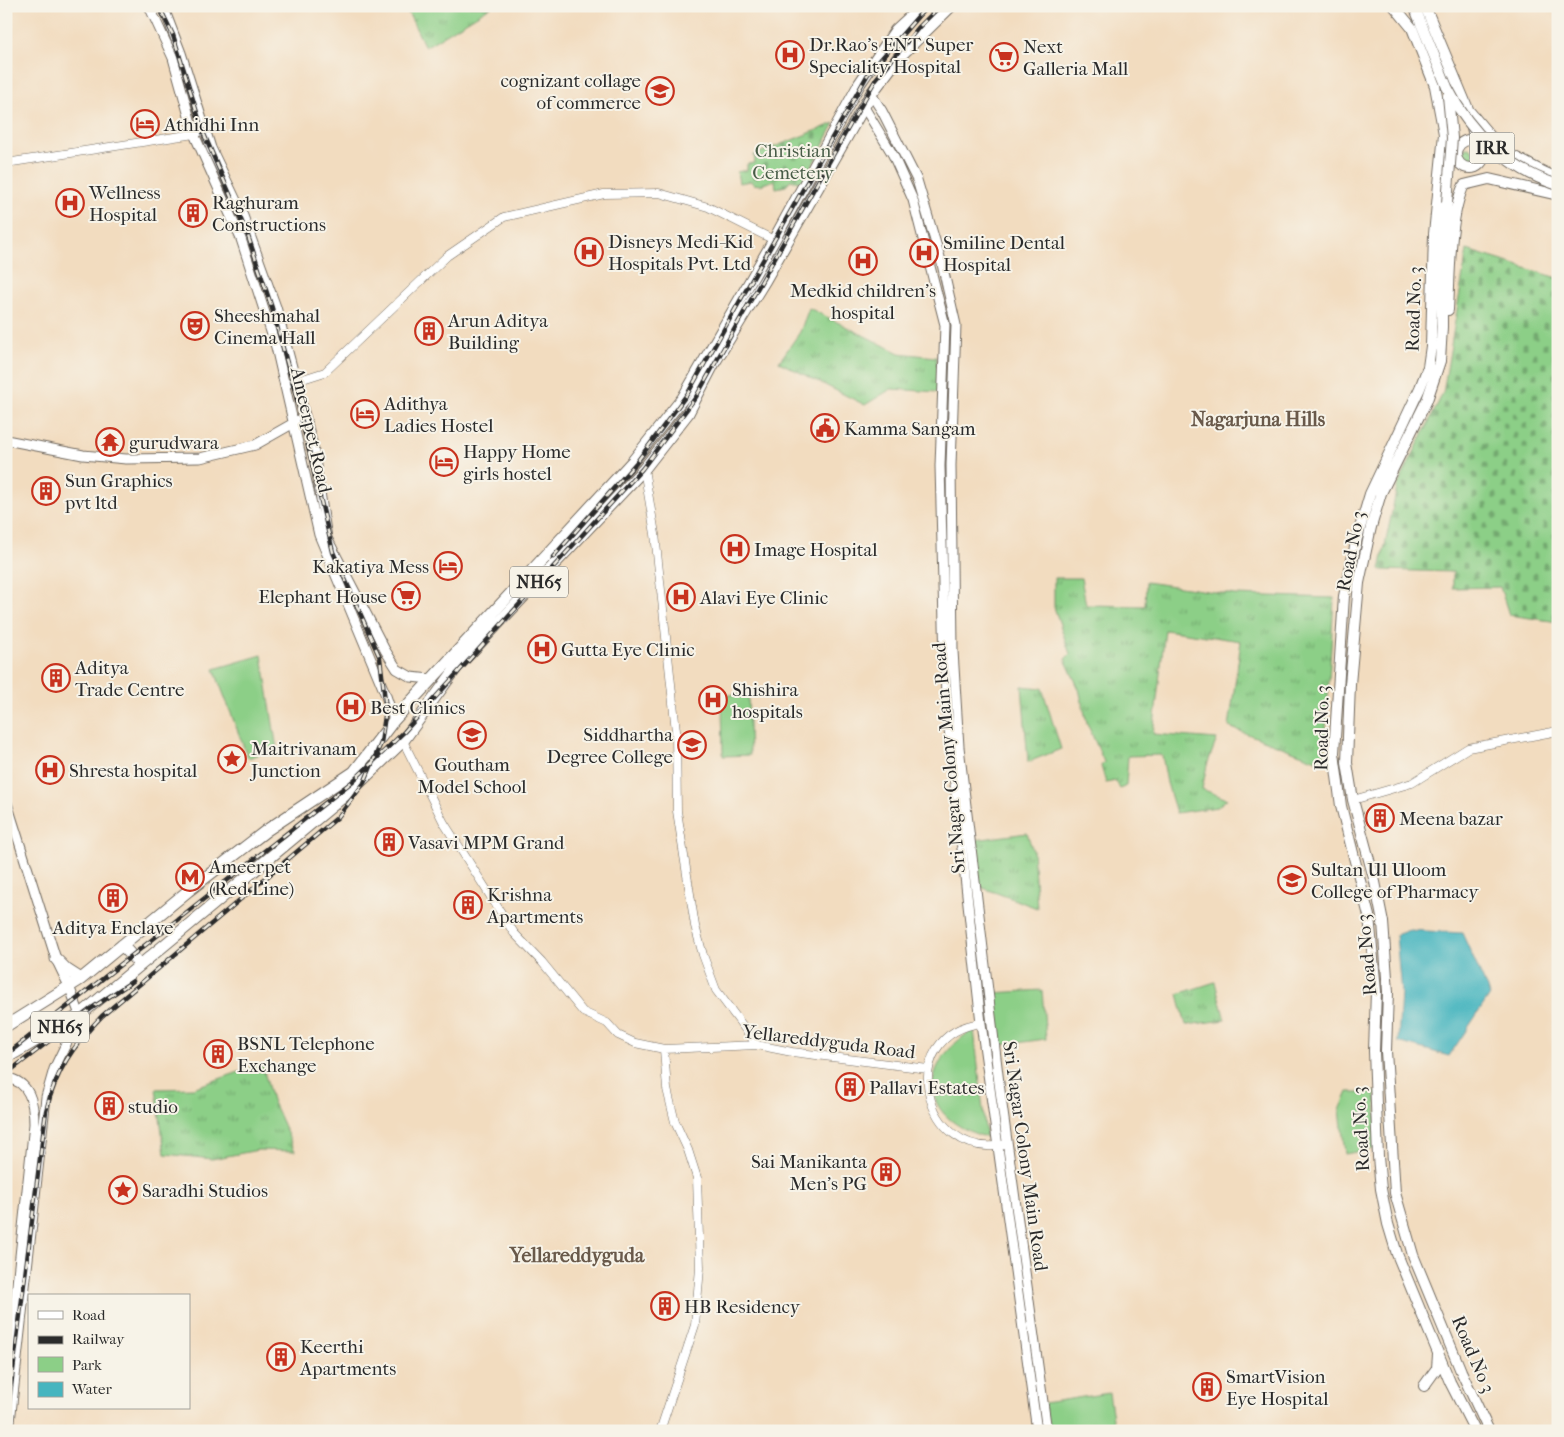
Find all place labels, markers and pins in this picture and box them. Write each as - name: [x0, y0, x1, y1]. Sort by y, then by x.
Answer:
- place label: Dr.Rao's ENT Super Speciality Hospital: [809, 34, 974, 78]
- place label: Next Galleria Mall: [1023, 36, 1128, 80]
- hospital icon: Dr.Rao's ENT Super Speciality Hospital: [775, 40, 805, 70]
- supermarket icon: Next Galleria Mall: [989, 42, 1019, 72]
- place label: cognizant collage of commerce: [500, 70, 641, 114]
- school or university icon: cognizant collage of commerce: [645, 76, 675, 106]
- hotel icon: Athidhi Inn: [130, 109, 160, 139]
- place label: Athidhi Inn: [163, 114, 259, 136]
- place label: Wellness Hospital: [88, 182, 161, 226]
- hospital icon: Wellness Hospital: [55, 188, 85, 218]
- place label: Raghuram Constructions: [212, 192, 326, 236]
- building icon: Raghuram Constructions: [178, 198, 208, 228]
- place label: Disneys Medi-Kid Hospitals Pvt. Ltd: [608, 231, 754, 275]
- place label: Smiline Dental Hospital: [943, 232, 1065, 276]
- hospital icon: Disneys Medi-Kid Hospitals Pvt. Ltd: [574, 237, 604, 267]
- hospital icon: Smiline Dental Hospital: [909, 238, 939, 268]
- hospital icon: Medkid children's hospital: [848, 246, 878, 276]
- place label: Medkid children's hospital: [790, 280, 936, 324]
- place label: Sheeshmahal Cinema Hall: [214, 305, 320, 349]
- place label: Arun Aditya Building: [447, 310, 548, 354]
- theatre icon: Sheeshmahal Cinema Hall: [180, 311, 210, 341]
- building icon: Arun Aditya Building: [414, 316, 444, 346]
- place label: Adithya Ladies Hostel: [383, 393, 493, 437]
- hotel icon: Adithya Ladies Hostel: [350, 399, 380, 429]
- public building icon: Kamma Sangam: [810, 413, 840, 443]
- place label: Kamma Sangam: [844, 418, 976, 440]
- temple icon: gurudwara: [95, 427, 125, 457]
- place label: gurudwara: [129, 432, 219, 454]
- place label: Happy Home girls hostel: [463, 441, 571, 485]
- hotel icon: Happy Home girls hostel: [429, 447, 459, 477]
- place label: Sun Graphics pvt ltd: [64, 470, 173, 514]
- building icon: Sun Graphics pvt ltd: [31, 476, 61, 506]
- hospital icon: Image Hospital: [720, 534, 750, 564]
- place label: Image Hospital: [754, 539, 878, 561]
- hotel icon: Kakatiya Mess: [433, 551, 463, 581]
- place label: Kakatiya Mess: [312, 556, 429, 578]
- supermarket icon: Elephant House: [391, 581, 421, 611]
- hospital icon: Alavi Eye Clinic: [666, 582, 696, 612]
- place label: Elephant House: [258, 586, 387, 608]
- place label: Alavi Eye Clinic: [699, 587, 828, 609]
- hospital icon: Gutta Eye Clinic: [527, 634, 557, 664]
- place label: Gutta Eye Clinic: [561, 639, 695, 661]
- place label: Aditya Trade Centre: [74, 657, 184, 701]
- building icon: Aditya Trade Centre: [41, 663, 71, 693]
- place label: Shishira hospitals: [732, 679, 803, 723]
- hospital icon: Shishira hospitals: [698, 685, 728, 715]
- hospital icon: Best Clinics: [336, 692, 366, 722]
- place label: Best Clinics: [370, 697, 465, 719]
- school or university icon: Goutham Model School: [457, 720, 487, 750]
- place label: Siddhartha Degree College: [546, 724, 673, 768]
- school or university icon: Siddhartha Degree College: [677, 730, 707, 760]
- place label: Maitrivanam Junction: [249, 738, 357, 782]
- place icon: Maitrivanam Junction: [217, 744, 247, 774]
- place label: Goutham Model School: [418, 754, 526, 798]
- hospital icon: Shresta hospital: [35, 755, 65, 785]
- place label: Shresta hospital: [69, 760, 197, 782]
- building icon: Meena bazar: [1365, 803, 1395, 833]
- place label: Meena bazar: [1399, 808, 1504, 830]
- building icon: Vasavi MPM Grand: [374, 827, 404, 857]
- place label: Vasavi MPM Grand: [407, 832, 565, 854]
- place label: Ameerpet (Red Line): [208, 856, 294, 900]
- place label: Sultan Ul Uloom College of Pharmacy: [1311, 859, 1479, 903]
- metro station icon: Ameerpet (Red Line): [175, 862, 205, 892]
- school or university icon: Sultan Ul Uloom College of Pharmacy: [1277, 865, 1307, 895]
- building icon: Aditya Enclave: [98, 883, 128, 913]
- place label: Krishna Apartments: [486, 884, 583, 928]
- building icon: Krishna Apartments: [453, 890, 483, 920]
- place label: Aditya Enclave: [52, 917, 173, 939]
- place label: BSNL Telephone Exchange: [237, 1033, 375, 1077]
- building icon: BSNL Telephone Exchange: [203, 1039, 233, 1069]
- building icon: Pallavi Estates: [835, 1072, 865, 1102]
- place label: Pallavi Estates: [869, 1077, 985, 1099]
- building icon: studio: [94, 1091, 124, 1121]
- place label: studio: [128, 1096, 178, 1118]
- place label: Sai Manikanta Men's PG: [751, 1151, 867, 1195]
- building icon: Sai Manikanta Men's PG: [871, 1157, 901, 1187]
- place icon: Saradhi Studios: [108, 1175, 138, 1205]
- place label: Saradhi Studios: [142, 1180, 268, 1202]
- building icon: HB Residency: [650, 1291, 680, 1321]
- place label: HB Residency: [684, 1296, 801, 1318]
- place label: Keerthi Apartments: [299, 1336, 396, 1380]
- building icon: Keerthi Apartments: [266, 1342, 296, 1372]
- place label: SmartVision Eye Hospital: [1226, 1366, 1328, 1410]
- building icon: SmartVision Eye Hospital: [1192, 1372, 1222, 1402]

